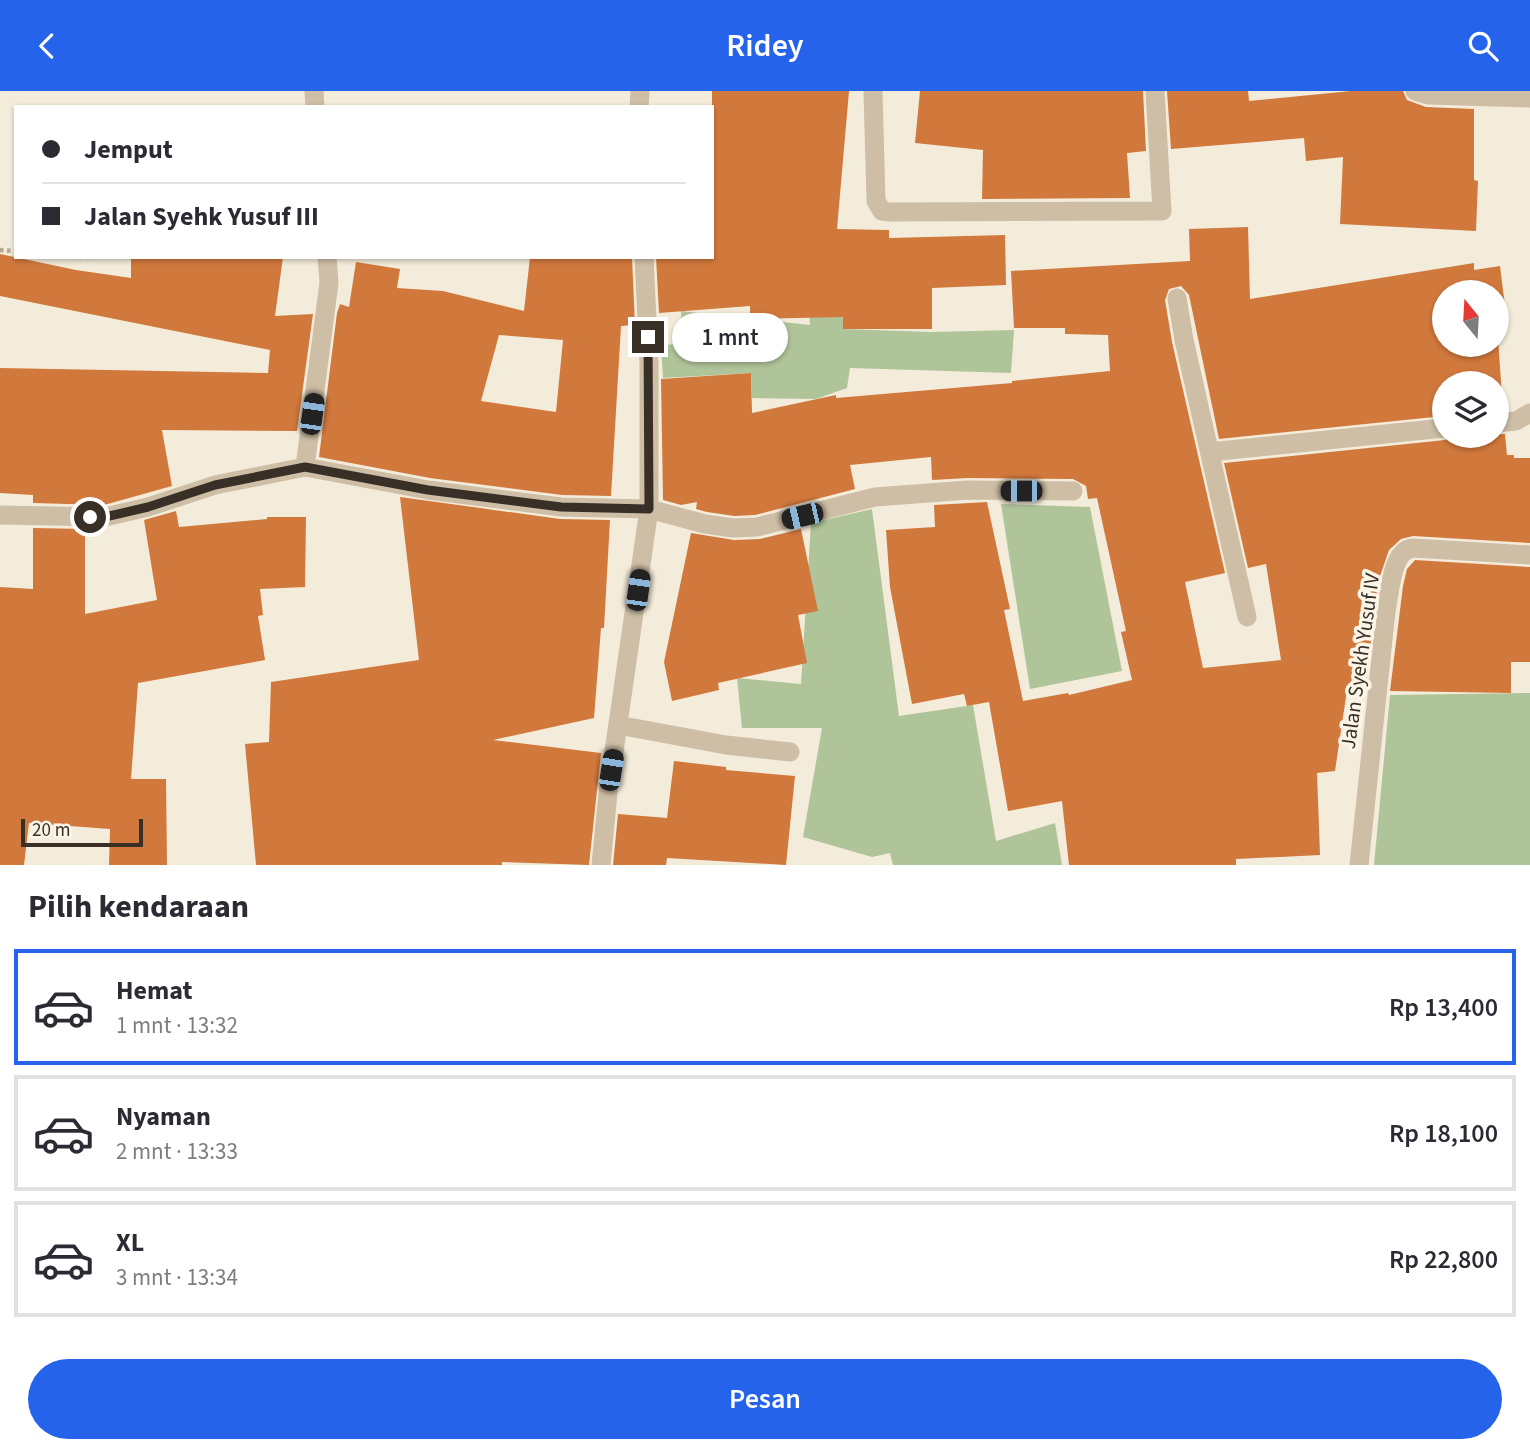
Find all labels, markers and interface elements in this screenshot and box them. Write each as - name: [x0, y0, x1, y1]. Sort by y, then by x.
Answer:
- text: Ridey: [726, 23, 804, 69]
- icon: back: [28, 27, 66, 65]
- icon: search: [1464, 27, 1502, 65]
- text: Jemput: [84, 131, 173, 168]
- text: Jalan Syehk Yusuf III: [84, 198, 319, 235]
- north arrow: [1432, 280, 1508, 357]
- map controls: [1432, 280, 1509, 448]
- callout: 1 mnt: [672, 313, 788, 361]
- route end: [632, 321, 664, 353]
- text: 1 mnt: [702, 321, 758, 354]
- button: layers: [1432, 371, 1509, 448]
- car: [299, 392, 326, 436]
- car: [1001, 481, 1043, 502]
- route start: [74, 501, 106, 533]
- car: [780, 501, 825, 531]
- car: [625, 568, 652, 612]
- street label: Jalan Syekh Yusuf IV: [1333, 571, 1387, 751]
- car: [598, 748, 625, 792]
- scale bar: [21, 816, 144, 848]
- text: 20 m: [32, 817, 70, 844]
- text: Pilih kendaraan: [28, 884, 249, 930]
- text: Hemat: [116, 972, 192, 1009]
- icon: car: [32, 976, 95, 1039]
- text: Rp 13,400: [1389, 989, 1498, 1026]
- text: 1 mnt · 13:32: [116, 1009, 238, 1042]
- text: Nyaman: [116, 1098, 211, 1135]
- icon: car: [32, 1102, 95, 1165]
- text: Rp 18,100: [1389, 1115, 1498, 1152]
- text: 2 mnt · 13:33: [116, 1135, 238, 1168]
- text: XL: [116, 1224, 144, 1261]
- icon: car: [32, 1228, 95, 1291]
- text: Rp 22,800: [1389, 1241, 1498, 1278]
- text: 3 mnt · 13:34: [116, 1261, 238, 1294]
- button: Pesan: [28, 1359, 1502, 1439]

